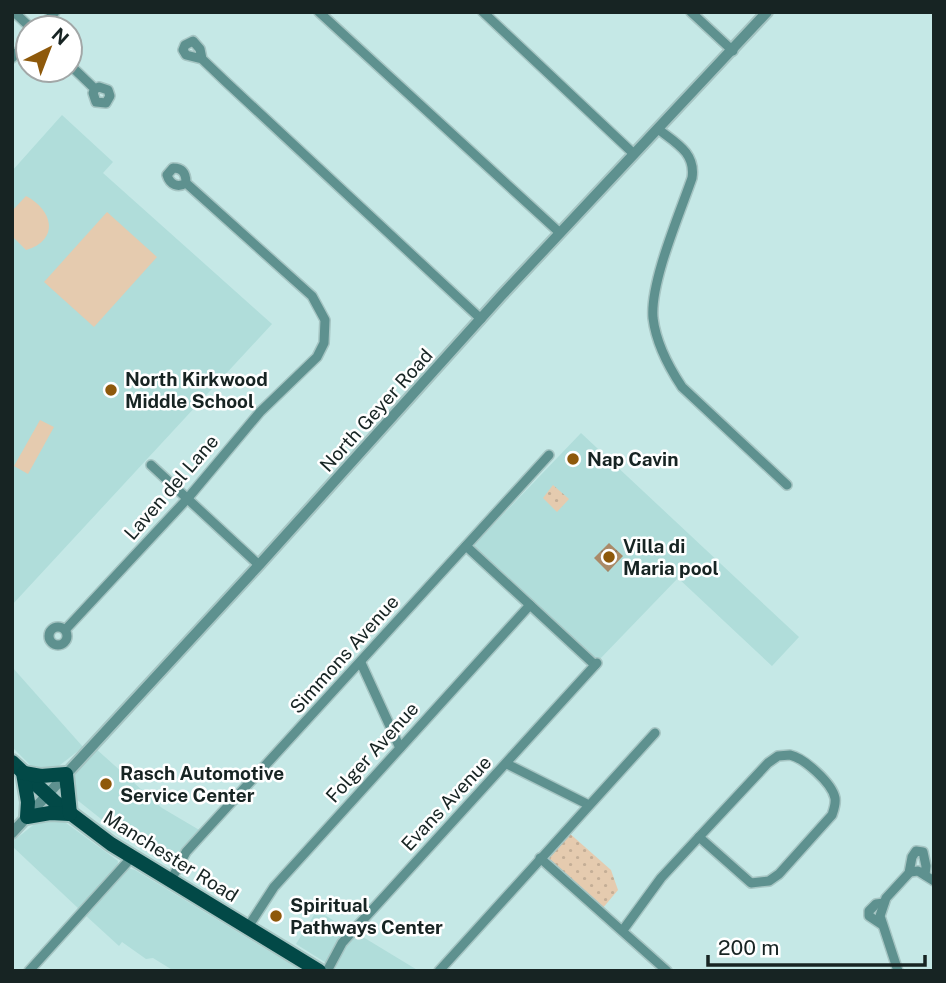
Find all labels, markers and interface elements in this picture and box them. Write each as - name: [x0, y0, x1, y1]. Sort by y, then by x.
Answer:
- north arrow: [14, 14, 84, 84]
- text: N: [47, 23, 73, 50]
- street label: North Geyer Road: [315, 344, 437, 476]
- place label: North Kirkwood Middle School: [125, 368, 268, 412]
- marker: North Kirkwood Middle School: [103, 382, 119, 398]
- street label: Laven del Lane: [119, 430, 223, 544]
- place label: Nap Cavin: [587, 448, 678, 470]
- marker: Nap Cavin: [565, 451, 581, 467]
- place label: Villa di Maria pool: [623, 535, 719, 579]
- marker: Villa di Maria pool: [601, 549, 617, 565]
- street label: Simmons Avenue: [285, 590, 403, 718]
- street label: Folger Avenue: [321, 697, 423, 807]
- street label: Evans Avenue: [396, 751, 496, 855]
- place label: Rasch Automotive Service Center: [120, 762, 284, 806]
- marker: Rasch Automotive Service Center: [98, 776, 114, 792]
- street label: Manchester Road: [100, 806, 242, 906]
- place label: Spiritual Pathways Center: [290, 894, 443, 938]
- marker: Spiritual Pathways Center: [268, 908, 284, 924]
- scale bar: [708, 923, 925, 967]
- text: 200 m: [718, 935, 779, 960]

